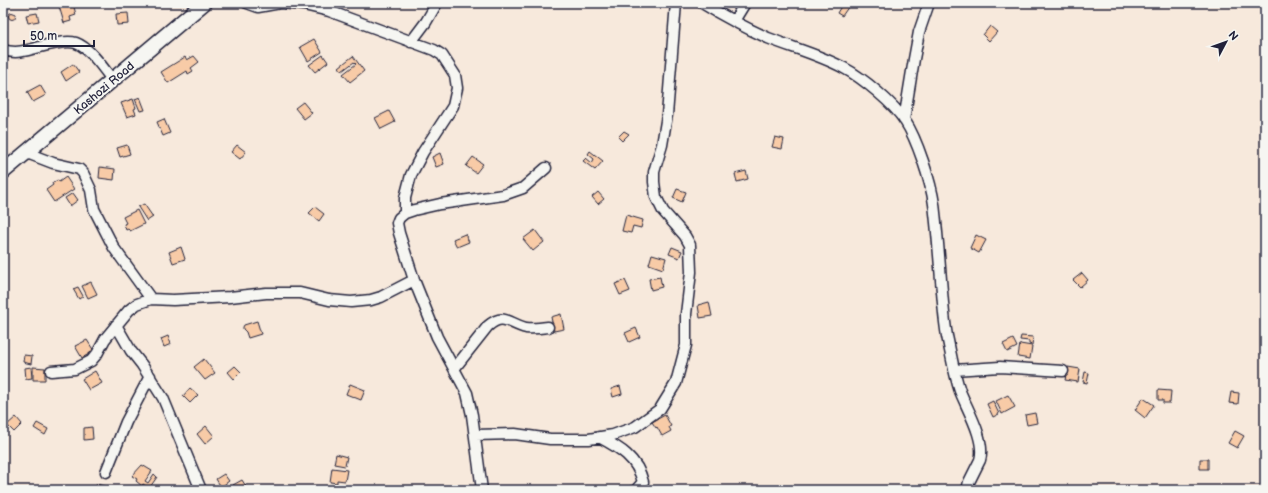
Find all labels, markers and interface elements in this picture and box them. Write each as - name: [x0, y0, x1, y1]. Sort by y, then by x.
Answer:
- scale bar: [24, 22, 94, 48]
- north arrow: [1206, 22, 1246, 62]
- text: N: [1226, 28, 1241, 43]
- text: 50 m: [30, 29, 57, 44]
- street label: Kashozi Road: [71, 59, 138, 118]

